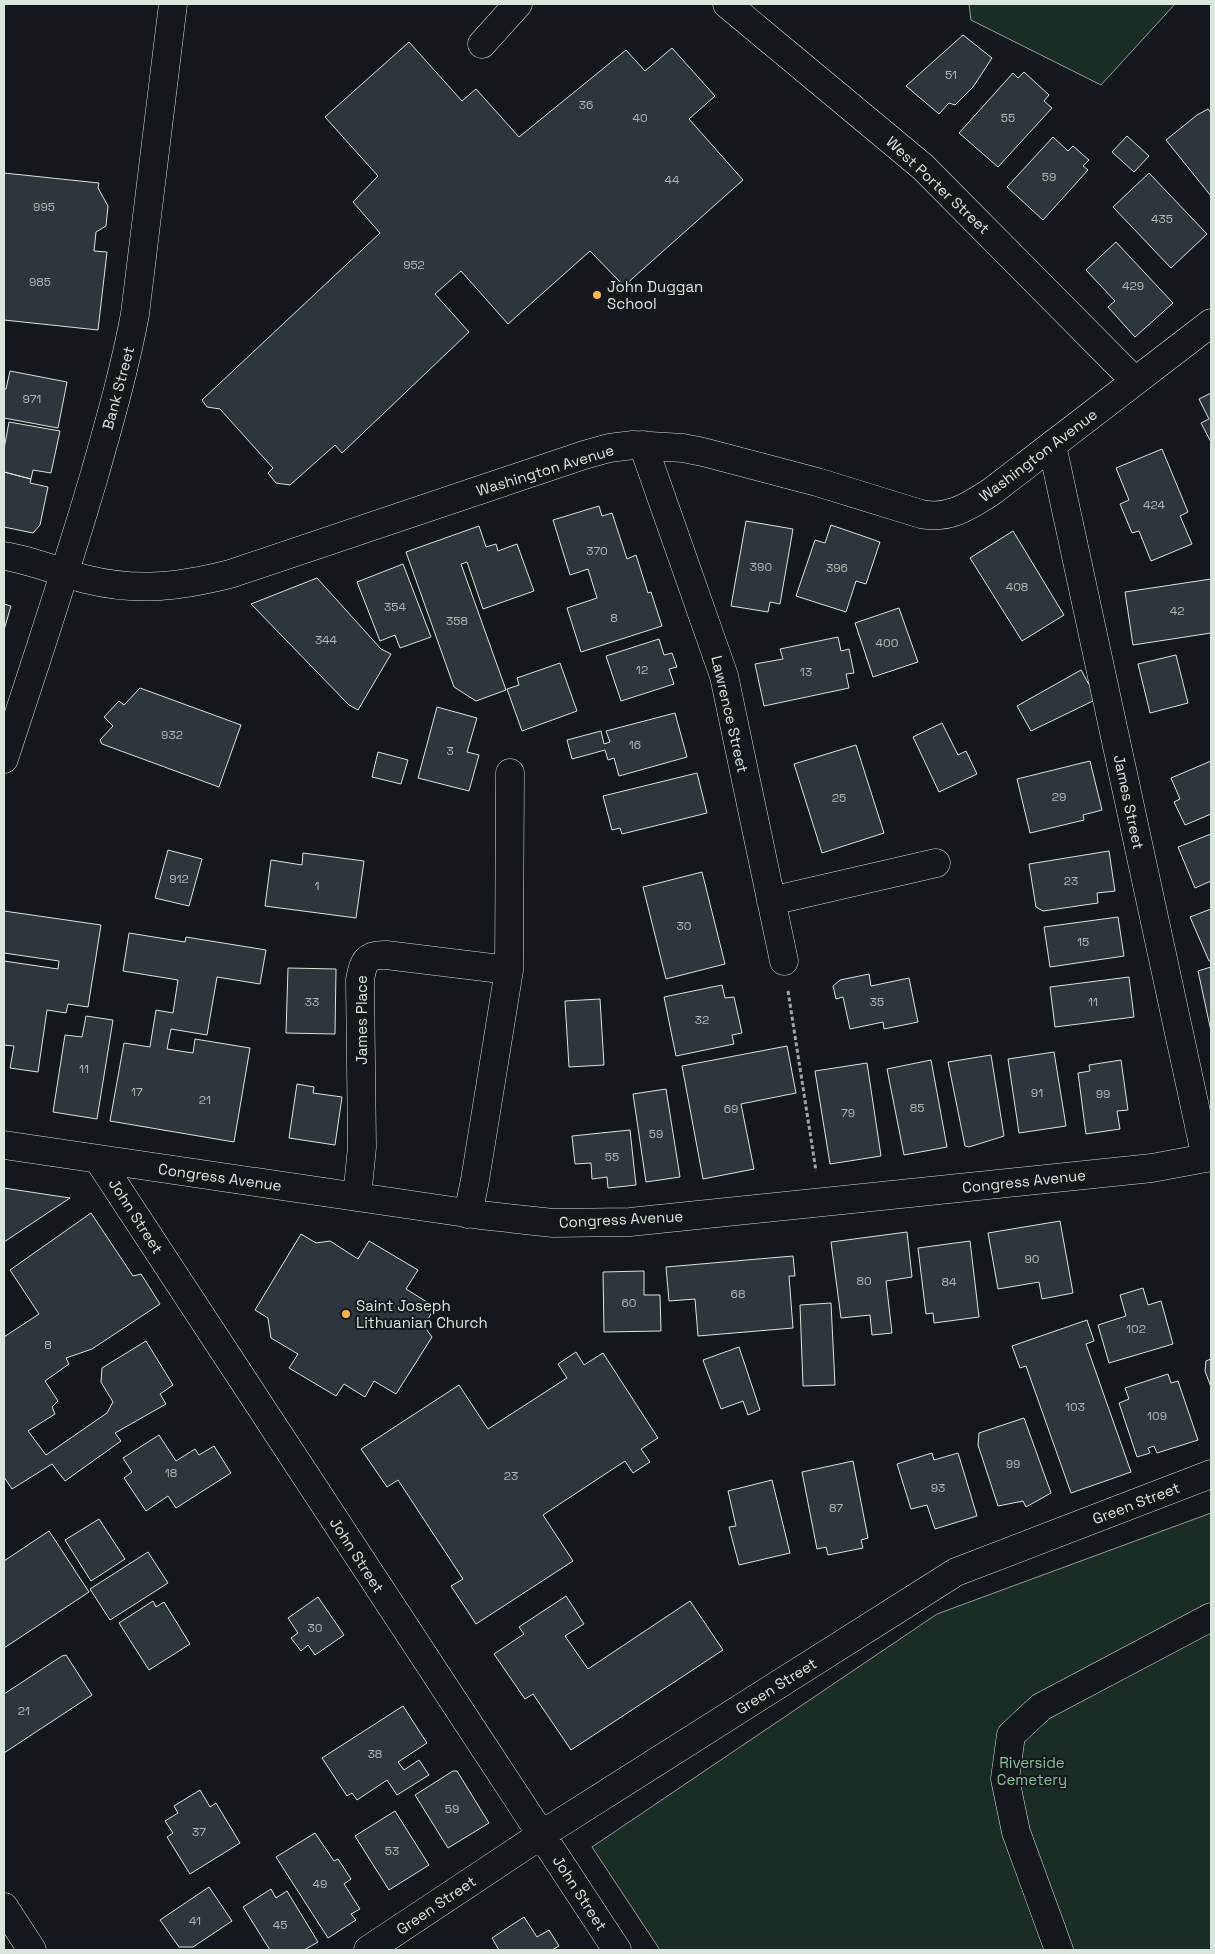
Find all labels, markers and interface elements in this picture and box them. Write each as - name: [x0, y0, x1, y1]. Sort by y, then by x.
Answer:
- house number: 51: [945, 67, 957, 83]
- house number: 36: [579, 97, 593, 113]
- house number: 40: [632, 110, 648, 126]
- house number: 55: [1001, 110, 1015, 126]
- street label: West Porter Street: [882, 132, 994, 238]
- house number: 59: [1042, 169, 1056, 185]
- house number: 44: [664, 172, 680, 188]
- house number: 995: [33, 199, 55, 215]
- house number: 435: [1151, 211, 1173, 227]
- house number: 952: [403, 257, 425, 273]
- house number: 985: [29, 274, 51, 290]
- place label: John Duggan School: [607, 277, 703, 313]
- house number: 429: [1122, 278, 1144, 294]
- marker: John Duggan School: [591, 289, 603, 301]
- street label: Bank Street: [98, 344, 138, 432]
- house number: 971: [23, 391, 41, 407]
- street label: Washington Avenue: [975, 404, 1101, 506]
- street label: Washington Avenue: [474, 440, 616, 500]
- house number: 424: [1143, 497, 1165, 513]
- house number: 370: [586, 543, 608, 559]
- house number: 390: [750, 559, 772, 575]
- house number: 396: [826, 560, 848, 576]
- house number: 408: [1006, 579, 1028, 595]
- house number: 354: [384, 599, 406, 615]
- house number: 42: [1170, 603, 1184, 619]
- house number: 8: [610, 610, 618, 626]
- house number: 358: [446, 613, 468, 629]
- house number: 344: [315, 632, 338, 648]
- house number: 400: [876, 635, 898, 651]
- street label: Lawrence Street: [707, 654, 753, 775]
- house number: 12: [636, 662, 648, 678]
- house number: 13: [800, 664, 812, 680]
- house number: 932: [161, 727, 183, 743]
- house number: 16: [629, 737, 641, 753]
- house number: 3: [446, 743, 454, 759]
- street label: James Street: [1110, 753, 1148, 851]
- house number: 29: [1052, 789, 1066, 805]
- house number: 25: [832, 790, 846, 806]
- house number: 912: [169, 871, 189, 887]
- house number: 23: [1064, 873, 1078, 889]
- house number: 1: [314, 878, 320, 894]
- house number: 30: [677, 918, 691, 934]
- house number: 15: [1077, 934, 1089, 950]
- street label: James Place: [352, 975, 371, 1065]
- house number: 33: [305, 994, 319, 1010]
- house number: 35: [870, 994, 884, 1010]
- house number: 11: [1088, 994, 1098, 1010]
- house number: 32: [695, 1012, 709, 1028]
- house number: 11: [79, 1061, 89, 1077]
- house number: 17: [131, 1084, 143, 1100]
- house number: 91: [1031, 1085, 1043, 1101]
- house number: 99: [1096, 1086, 1110, 1102]
- house number: 21: [199, 1092, 211, 1108]
- house number: 85: [910, 1100, 924, 1116]
- house number: 69: [724, 1101, 738, 1117]
- house number: 79: [841, 1105, 855, 1121]
- house number: 59: [649, 1126, 663, 1142]
- house number: 55: [605, 1149, 619, 1165]
- street label: Congress Avenue: [157, 1159, 283, 1195]
- street label: Congress Avenue: [961, 1165, 1087, 1197]
- street label: John Street: [105, 1175, 167, 1257]
- street label: Congress Avenue: [558, 1206, 684, 1232]
- house number: 90: [1024, 1251, 1040, 1267]
- house number: 80: [856, 1273, 872, 1289]
- house number: 84: [942, 1274, 957, 1290]
- house number: 68: [731, 1286, 745, 1302]
- house number: 60: [621, 1295, 637, 1311]
- place label: Saint Joseph Lithuanian Church: [356, 1296, 488, 1332]
- marker: Saint Joseph Lithuanian Church: [340, 1308, 352, 1320]
- house number: 102: [1126, 1321, 1146, 1337]
- house number: 8: [44, 1337, 52, 1353]
- house number: 103: [1065, 1399, 1085, 1415]
- house number: 109: [1147, 1408, 1167, 1424]
- house number: 99: [1006, 1456, 1020, 1472]
- house number: 18: [165, 1465, 177, 1481]
- house number: 23: [504, 1468, 518, 1484]
- street label: Green Street: [1090, 1478, 1182, 1528]
- house number: 93: [931, 1480, 945, 1496]
- house number: 87: [829, 1500, 843, 1516]
- street label: John Street: [326, 1514, 388, 1596]
- house number: 30: [308, 1620, 322, 1636]
- street label: Green Street: [732, 1654, 820, 1718]
- house number: 21: [18, 1703, 30, 1719]
- house number: 38: [368, 1746, 382, 1762]
- park label: Riverside Cemetery: [997, 1753, 1067, 1789]
- house number: 59: [445, 1801, 459, 1817]
- house number: 37: [192, 1824, 206, 1840]
- house number: 53: [385, 1843, 399, 1859]
- street label: John Street: [549, 1852, 611, 1934]
- street label: Green Street: [393, 1871, 480, 1939]
- house number: 49: [313, 1876, 327, 1892]
- house number: 41: [189, 1913, 201, 1929]
- house number: 45: [273, 1917, 287, 1933]

